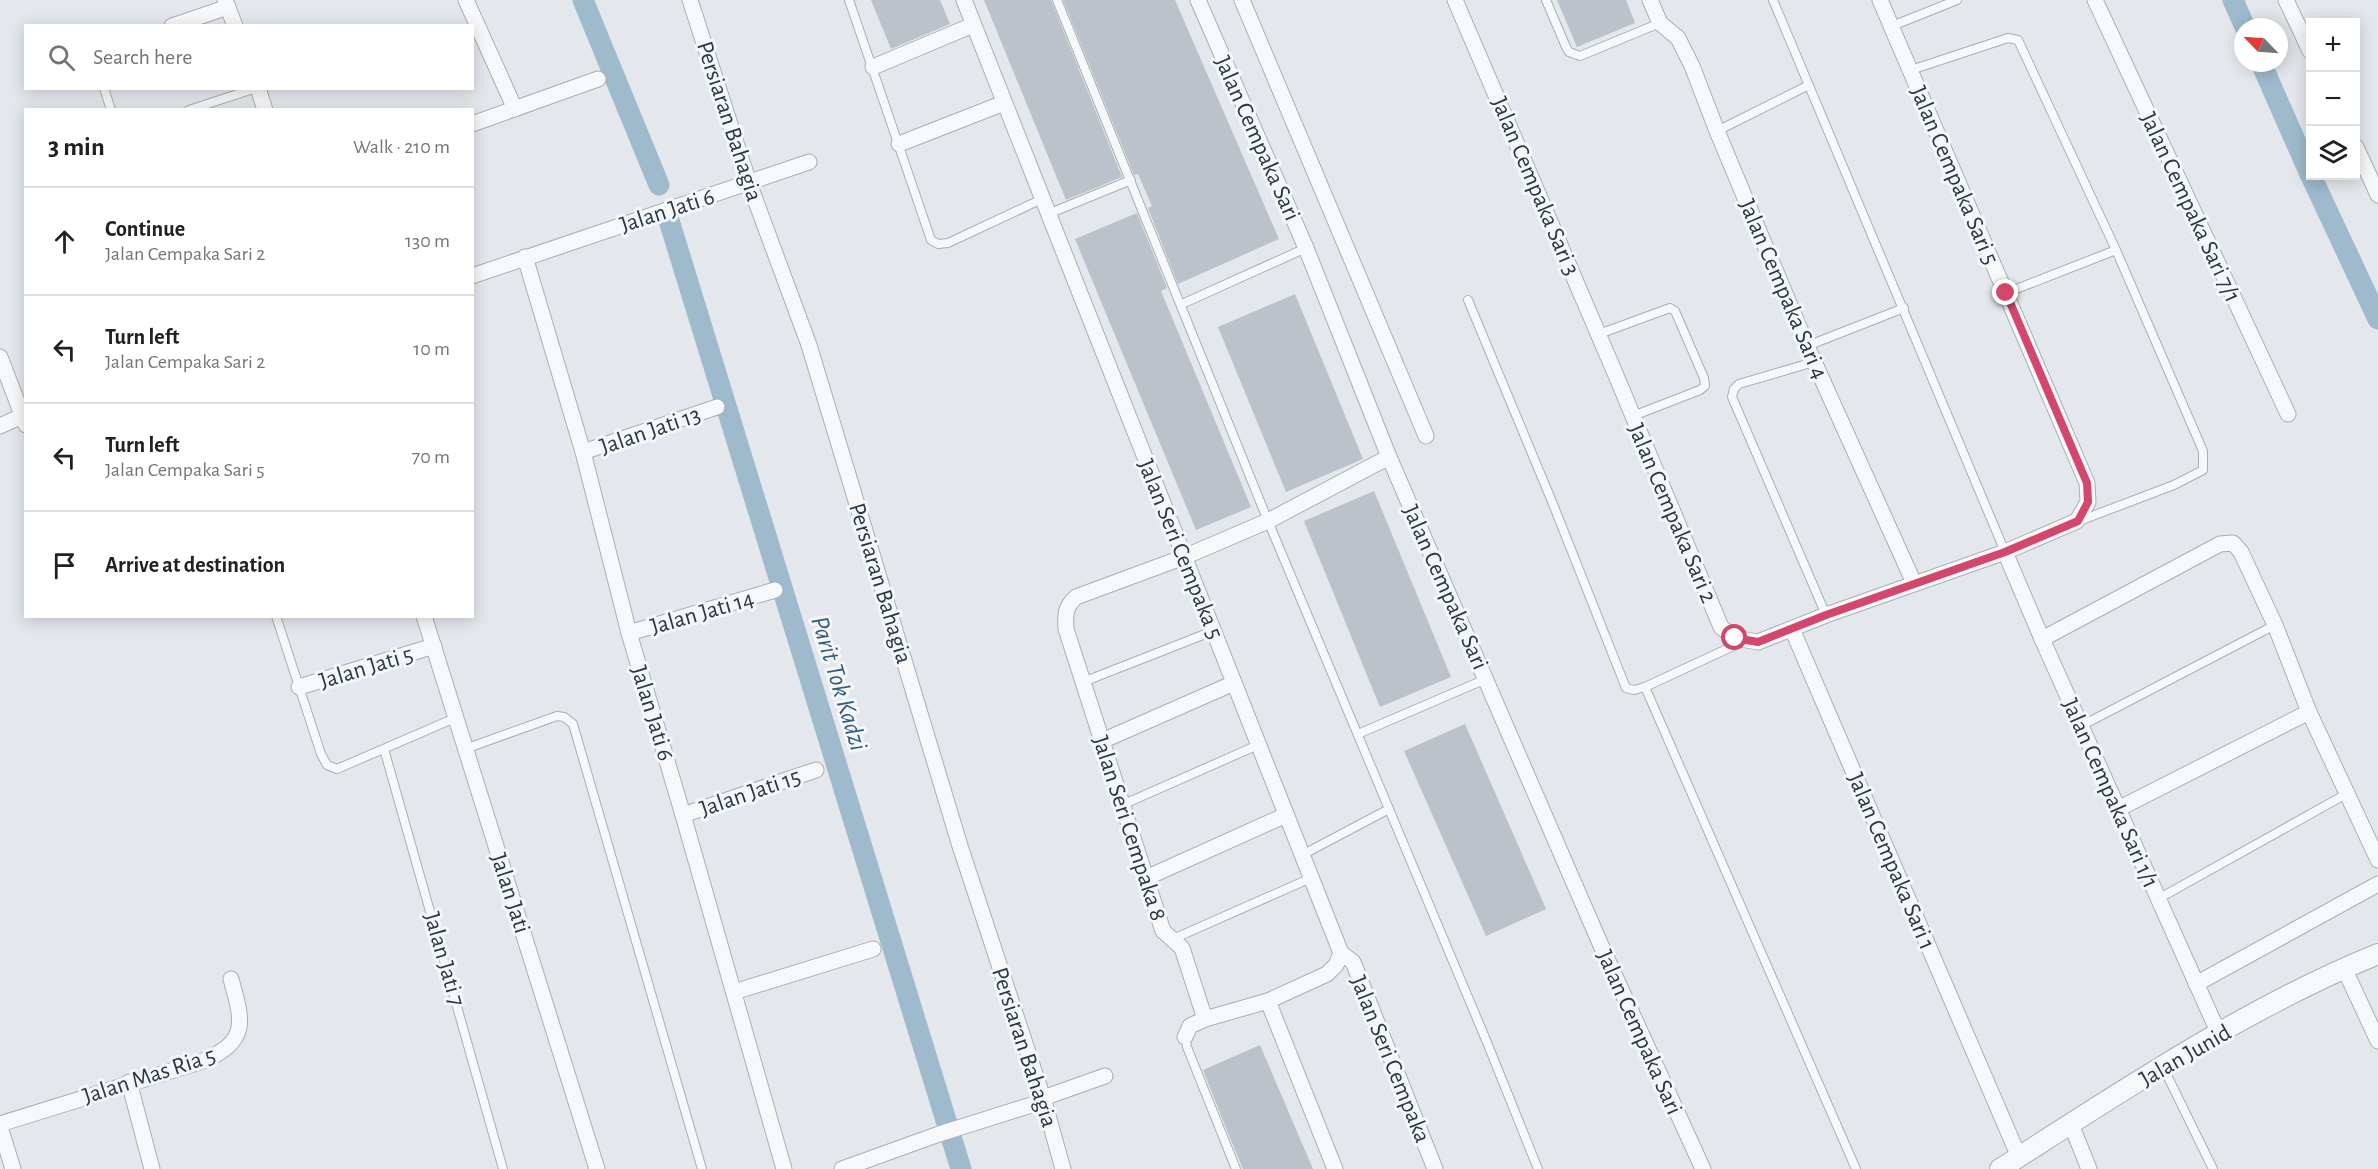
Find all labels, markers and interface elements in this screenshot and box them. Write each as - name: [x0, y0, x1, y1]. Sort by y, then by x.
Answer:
- north arrow: [2234, 18, 2288, 72]
- map controls: [2306, 18, 2360, 180]
- button: +: [2306, 18, 2360, 72]
- search box: [24, 24, 474, 90]
- street label: Persiaran Bahagia: [692, 38, 766, 204]
- icon: search: [45, 41, 78, 74]
- text: Search here: [93, 46, 192, 68]
- street label: Jalan Cempaka Sari: [1210, 52, 1304, 224]
- button: −: [2306, 72, 2360, 126]
- street label: Jalan Cempaka Sari 5: [1906, 83, 2003, 268]
- street label: Jalan Cempaka Sari 3: [1487, 94, 1584, 279]
- street label: Jalan Cempaka Sari 7/1: [2136, 109, 2245, 306]
- button: layers: [2306, 126, 2360, 180]
- text: 3 min: [48, 134, 105, 160]
- text: Walk · 210 m: [353, 137, 450, 157]
- street label: Jalan Jati 6: [617, 184, 718, 237]
- street label: Jalan Cempaka Sari 4: [1734, 196, 1832, 383]
- text: Continue: [105, 218, 185, 240]
- icon: ahead: [48, 225, 81, 258]
- text: 130 m: [405, 231, 450, 251]
- text: Jalan Cempaka Sari 2: [105, 244, 265, 264]
- route end: [1992, 279, 2018, 305]
- text: Turn left: [105, 326, 179, 348]
- icon: left: [48, 333, 81, 366]
- text: 10 m: [413, 339, 450, 359]
- text: Jalan Cempaka Sari 2: [105, 352, 265, 372]
- street label: Jalan Jati 13: [597, 403, 704, 459]
- street label: Jalan Cempaka Sari 2: [1623, 420, 1721, 607]
- text: Turn left: [105, 434, 179, 456]
- icon: left: [48, 441, 81, 474]
- text: 70 m: [412, 447, 450, 467]
- street label: Jalan Seri Cempaka 5: [1133, 456, 1227, 643]
- text: Jalan Cempaka Sari 5: [105, 460, 265, 480]
- street label: Persiaran Bahagia: [844, 500, 916, 666]
- street label: Jalan Cempaka Sari: [1398, 501, 1492, 673]
- icon: arrive: [48, 549, 81, 582]
- text: Arrive at destination: [105, 554, 285, 576]
- street label: Jalan Jati 14: [648, 587, 757, 639]
- water label: Parit Tok Kadzi: [806, 613, 872, 754]
- route start: [1721, 624, 1747, 650]
- street label: Jalan Jati 5: [317, 642, 416, 694]
- street label: Jalan Jati 6: [626, 663, 678, 764]
- street label: Jalan Cempaka Sari 1/1: [2057, 695, 2163, 892]
- street label: Jalan Seri Cempaka 8: [1088, 733, 1170, 924]
- street label: Jalan Jati 15: [697, 765, 804, 821]
- street label: Jalan Cempaka Sari 1: [1843, 769, 1939, 953]
- street label: Jalan Jati: [486, 850, 534, 936]
- street label: Jalan Jati 7: [419, 910, 469, 1009]
- street label: Jalan Cempaka Sari: [1592, 946, 1686, 1118]
- street label: Persiaran Bahagia: [987, 964, 1061, 1130]
- street label: Jalan Seri Cempaka: [1346, 972, 1434, 1146]
- street label: Jalan Junid: [2136, 1020, 2235, 1092]
- street label: Jalan Mas Ria 5: [80, 1043, 219, 1109]

